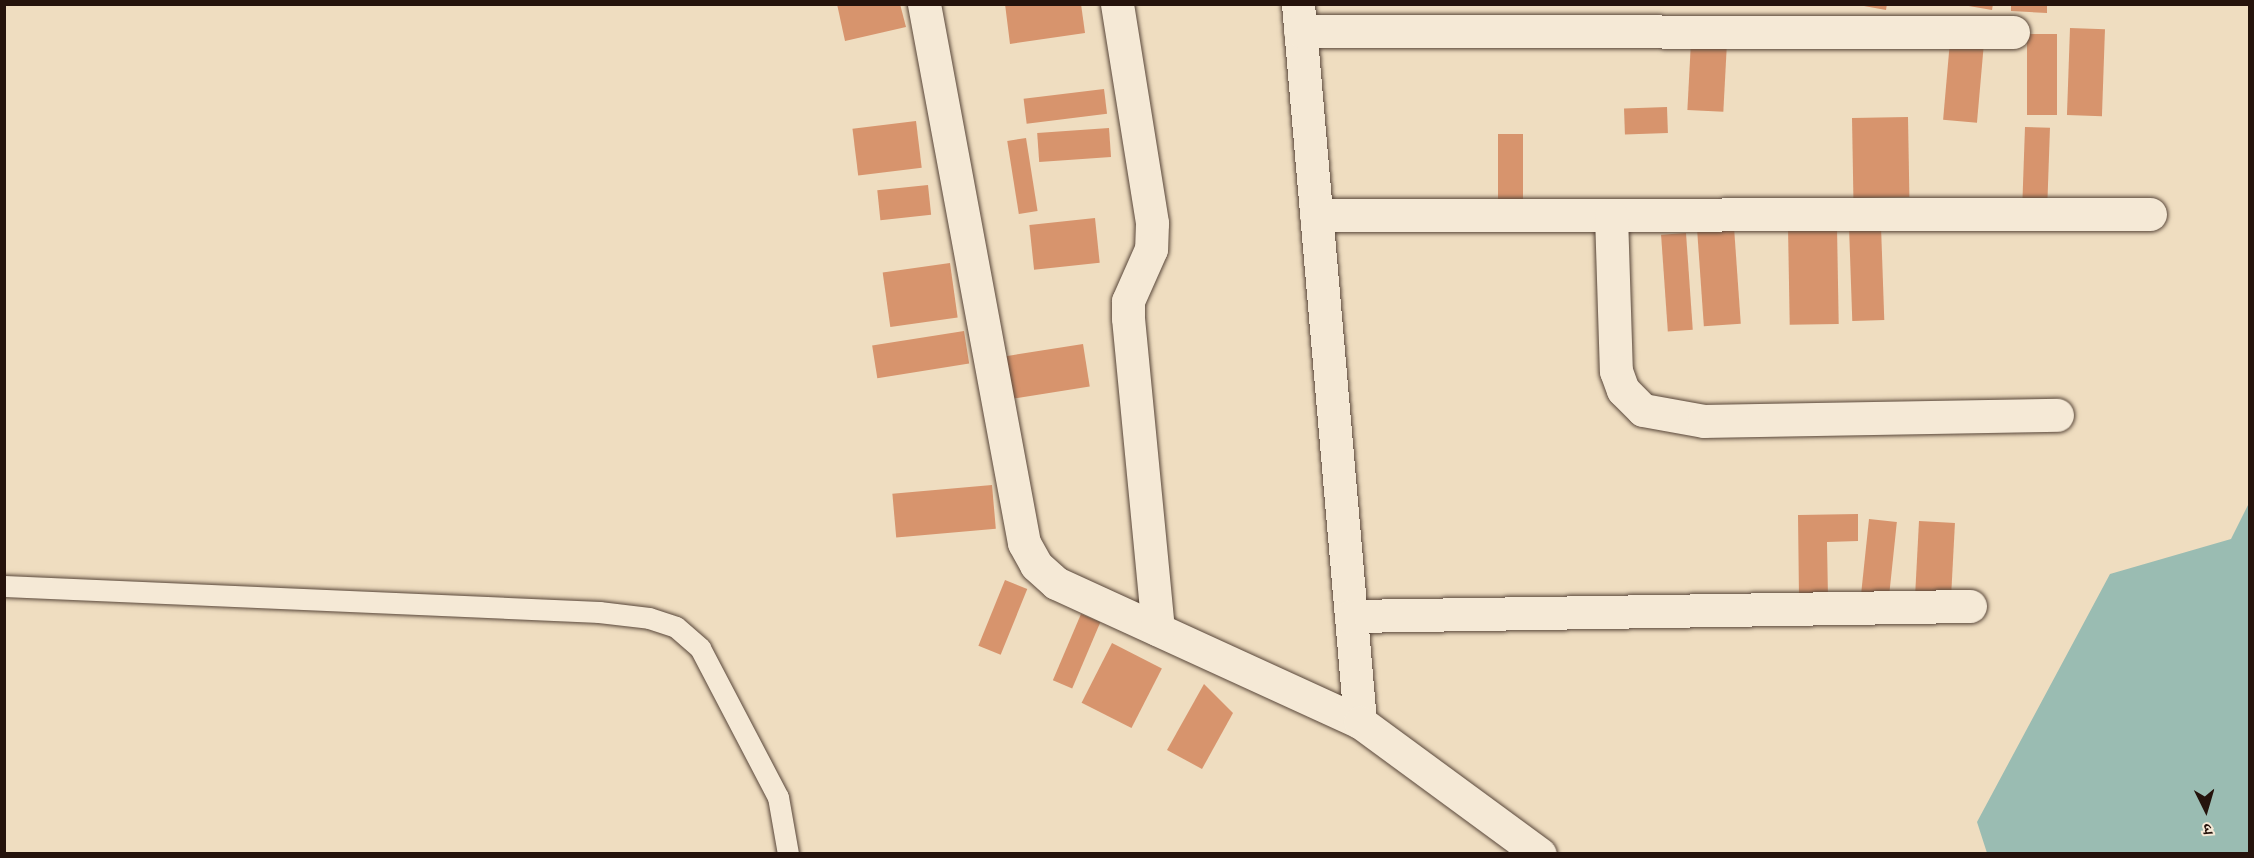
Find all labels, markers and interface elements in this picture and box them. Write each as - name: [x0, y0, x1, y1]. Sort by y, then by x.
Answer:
- north arrow: [2176, 780, 2236, 840]
- text: उ: [2203, 818, 2213, 838]

